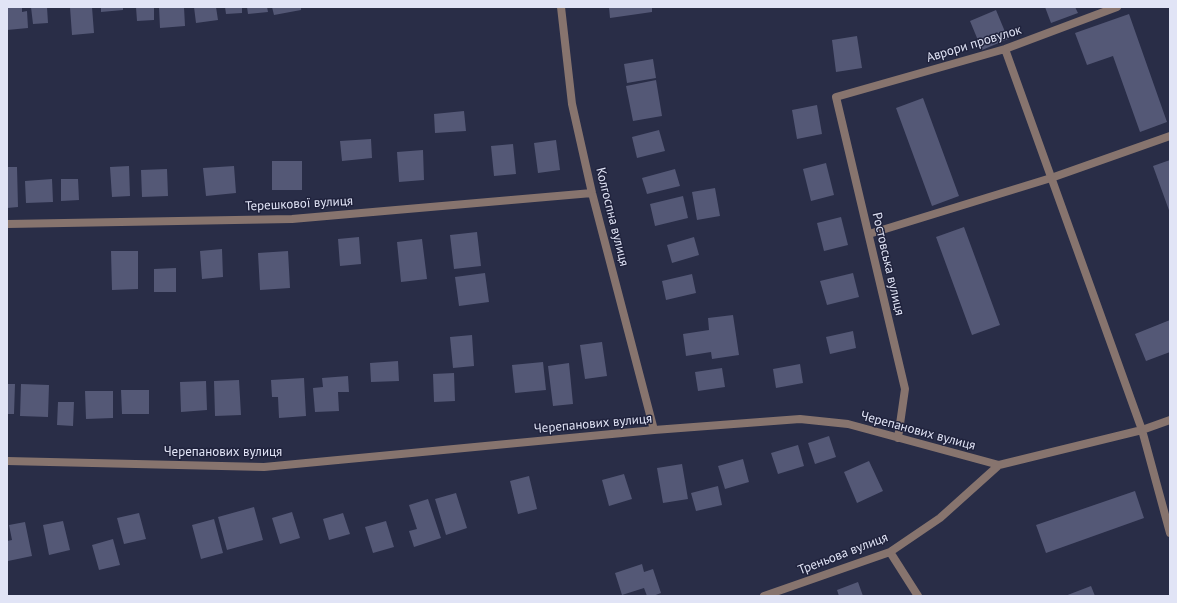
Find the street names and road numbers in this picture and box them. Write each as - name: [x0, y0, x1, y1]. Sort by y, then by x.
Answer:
- street label: Аврори провулок: [925, 22, 1023, 66]
- street label: Колгоспна вулиця: [592, 166, 632, 268]
- street label: Терешкової вулиця: [245, 193, 353, 215]
- street label: Ростовська вулиця: [869, 211, 907, 317]
- street label: Черепанових вулиця: [859, 408, 977, 454]
- street label: Черепанових вулиця: [533, 411, 653, 437]
- street label: Черепанових вулиця: [164, 444, 282, 460]
- street label: Треньова вулиця: [796, 530, 890, 578]

